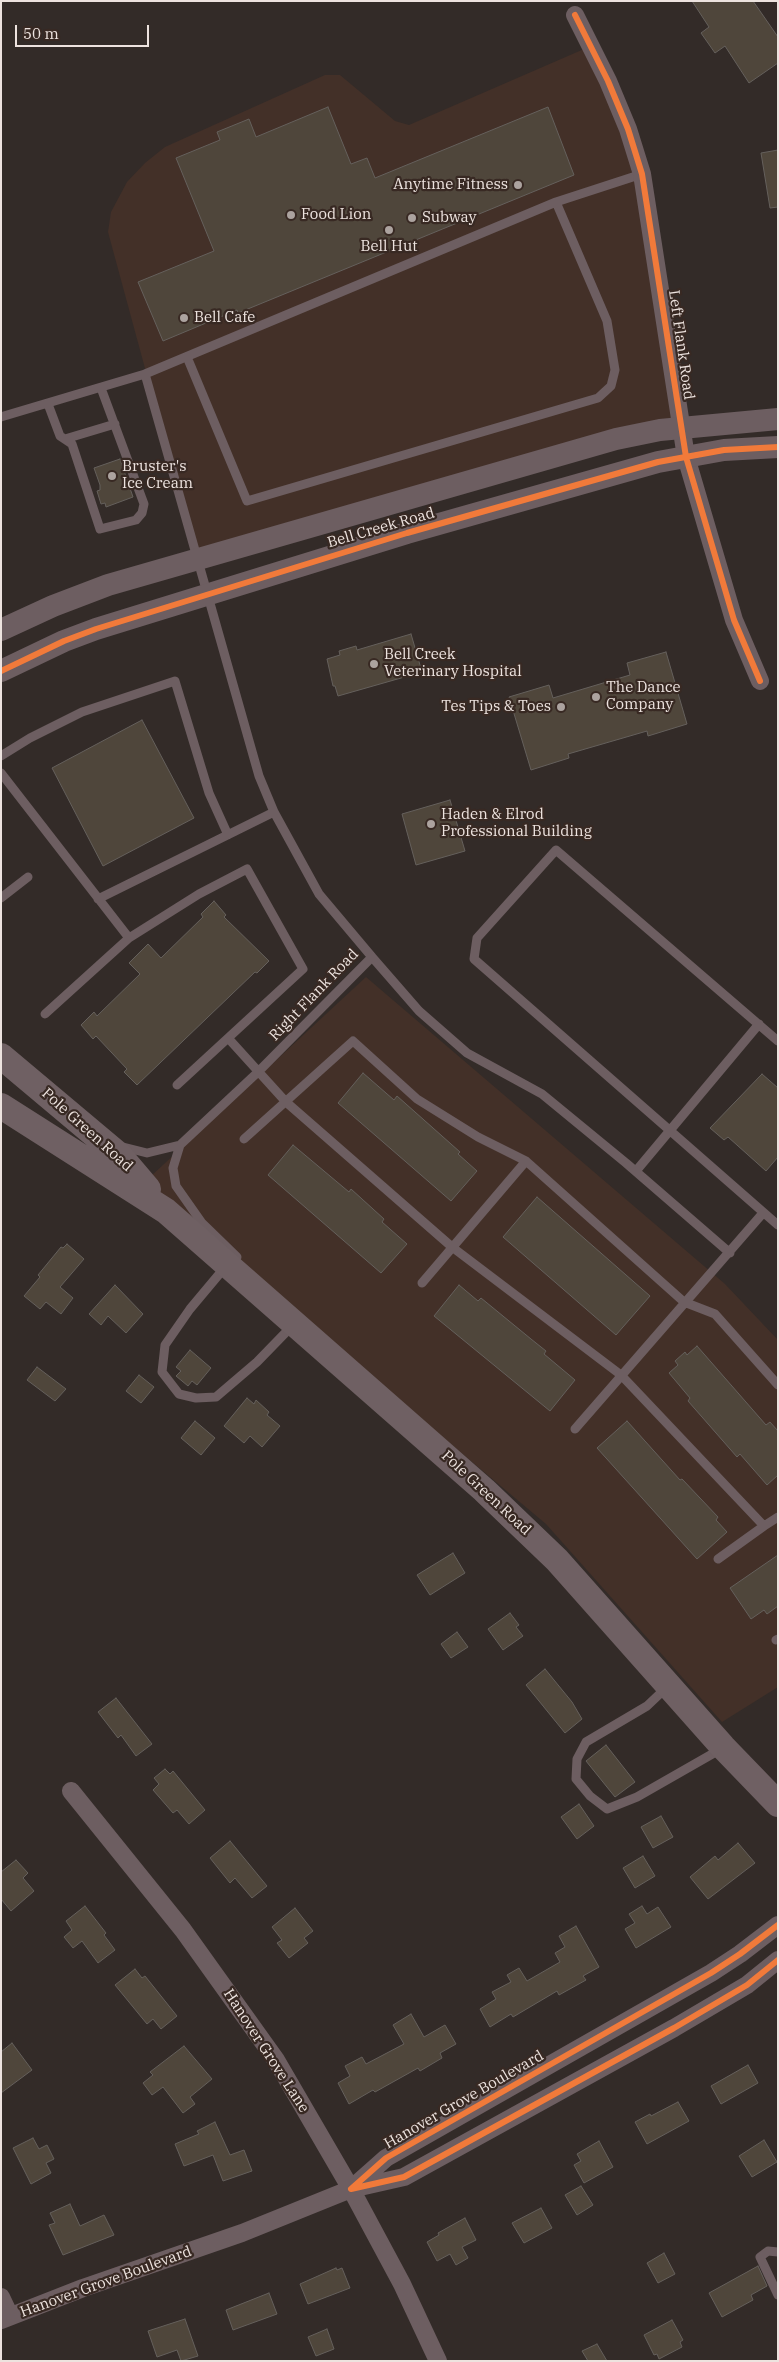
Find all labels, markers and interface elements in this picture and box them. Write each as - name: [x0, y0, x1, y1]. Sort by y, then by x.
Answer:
- scale bar: [18, 15, 151, 47]
- text: 50 m: [23, 24, 59, 43]
- place label: Anytime Fitness: [393, 176, 508, 194]
- marker: Anytime Fitness: [512, 179, 524, 191]
- place label: Food Lion: [301, 206, 371, 224]
- marker: Food Lion: [285, 209, 297, 221]
- place label: Subway: [422, 209, 477, 227]
- marker: Subway: [406, 212, 418, 224]
- marker: Bell Hut: [383, 224, 395, 236]
- place label: Bell Hut: [361, 238, 417, 256]
- street label: Left Flank Road: [664, 289, 698, 401]
- place label: Bell Cafe: [194, 309, 255, 327]
- marker: Bell Cafe: [178, 312, 190, 324]
- place label: Bruster's Ice Cream: [122, 458, 193, 493]
- marker: Bruster's Ice Cream: [106, 470, 118, 482]
- street label: Bell Creek Road: [325, 504, 437, 552]
- place label: Bell Creek Veterinary Hospital: [384, 646, 522, 681]
- marker: Bell Creek Veterinary Hospital: [368, 658, 380, 670]
- place label: The Dance Company: [606, 679, 681, 714]
- marker: The Dance Company: [590, 691, 602, 703]
- place label: Tes Tips & Toes: [441, 698, 551, 716]
- marker: Tes Tips & Toes: [555, 701, 567, 713]
- place label: Haden & Elrod Professional Building: [441, 806, 592, 841]
- marker: Haden & Elrod Professional Building: [425, 818, 437, 830]
- street label: Right Flank Road: [266, 945, 362, 1045]
- street label: Pole Green Road: [38, 1085, 136, 1175]
- street label: Pole Green Road: [437, 1447, 535, 1539]
- street label: Hanover Grove Lane: [219, 1986, 313, 2116]
- street label: Hanover Grove Boulevard: [381, 2047, 547, 2153]
- street label: Hanover Grove Boulevard: [18, 2243, 194, 2321]

